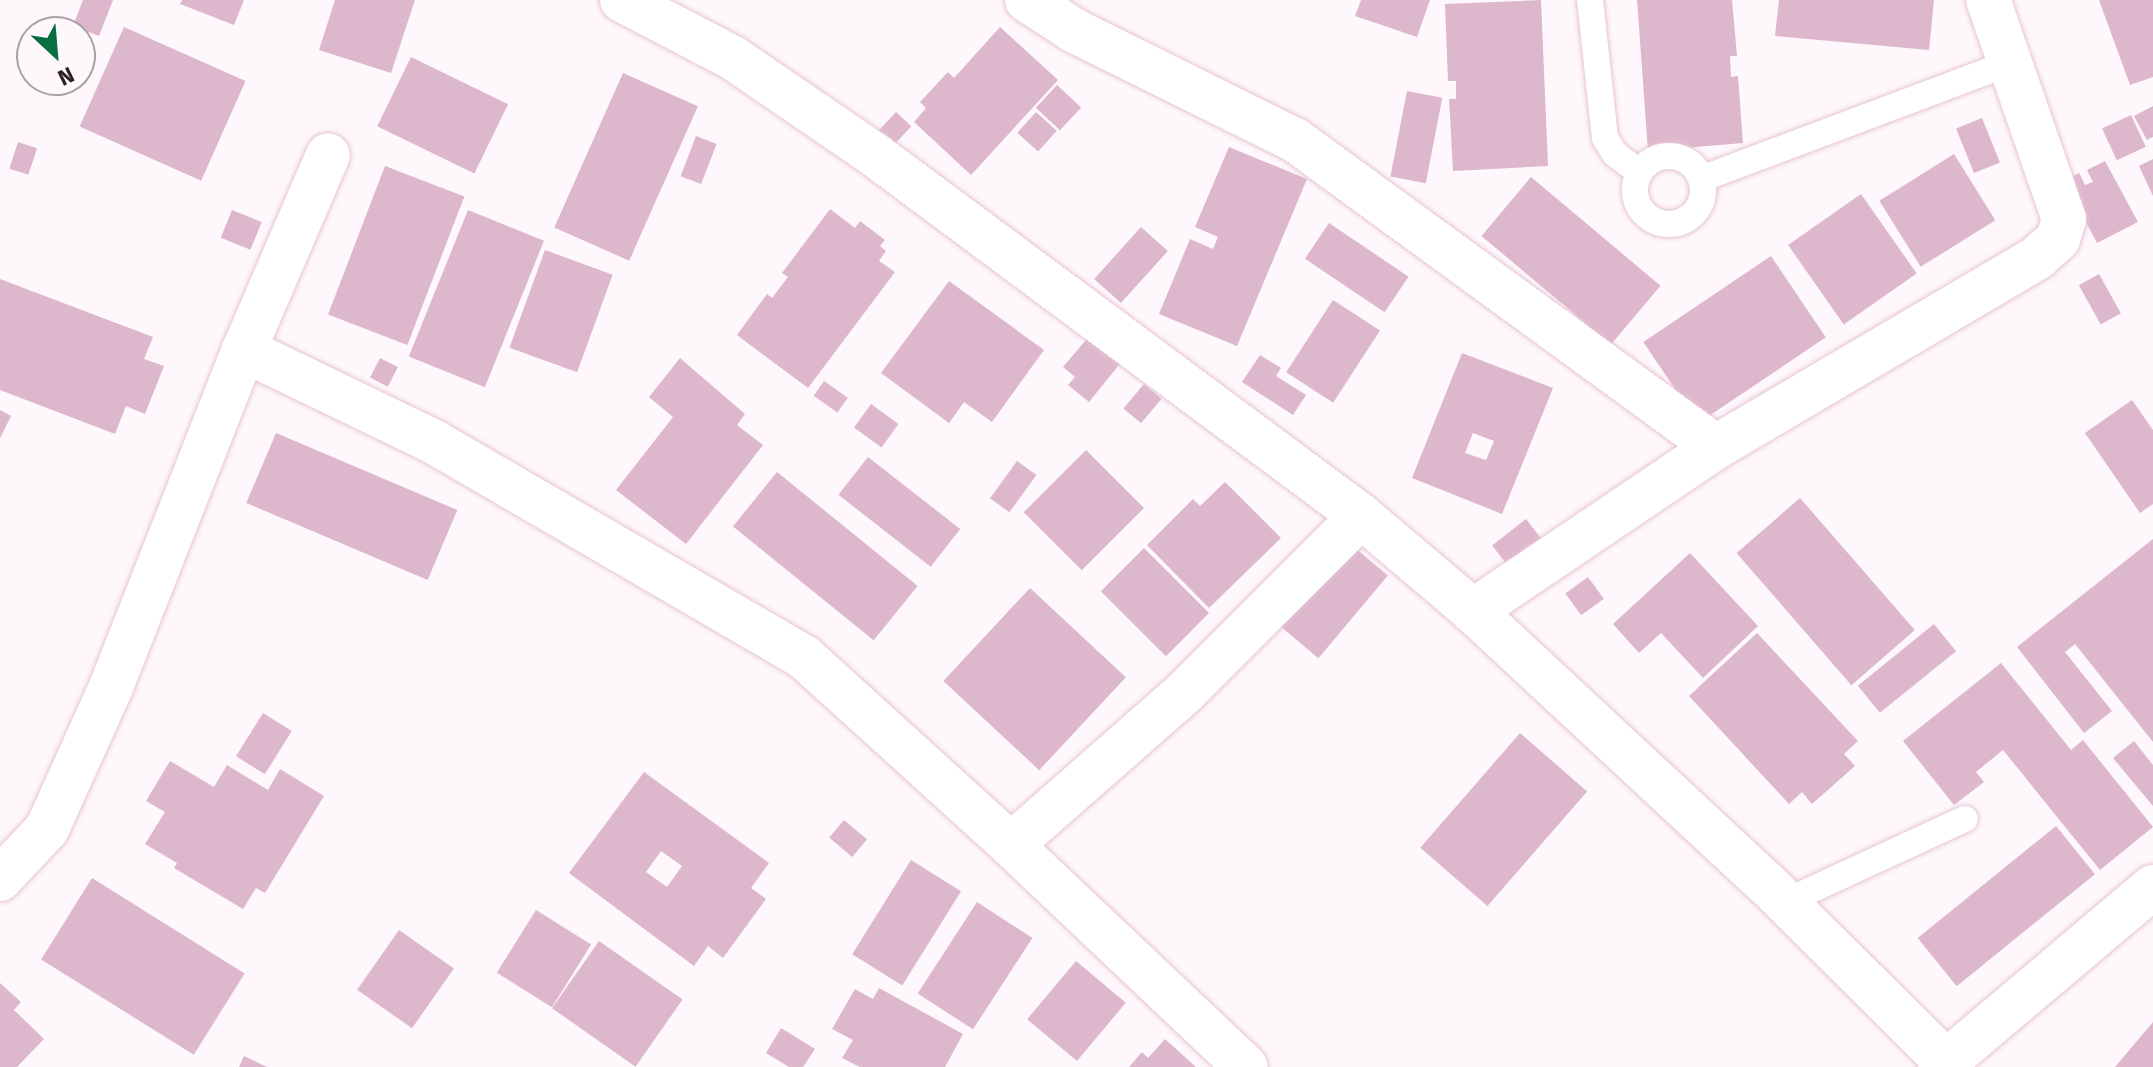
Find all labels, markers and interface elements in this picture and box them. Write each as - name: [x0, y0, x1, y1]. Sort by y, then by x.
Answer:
- north arrow: [16, 16, 96, 96]
- text: N: [53, 61, 78, 92]

